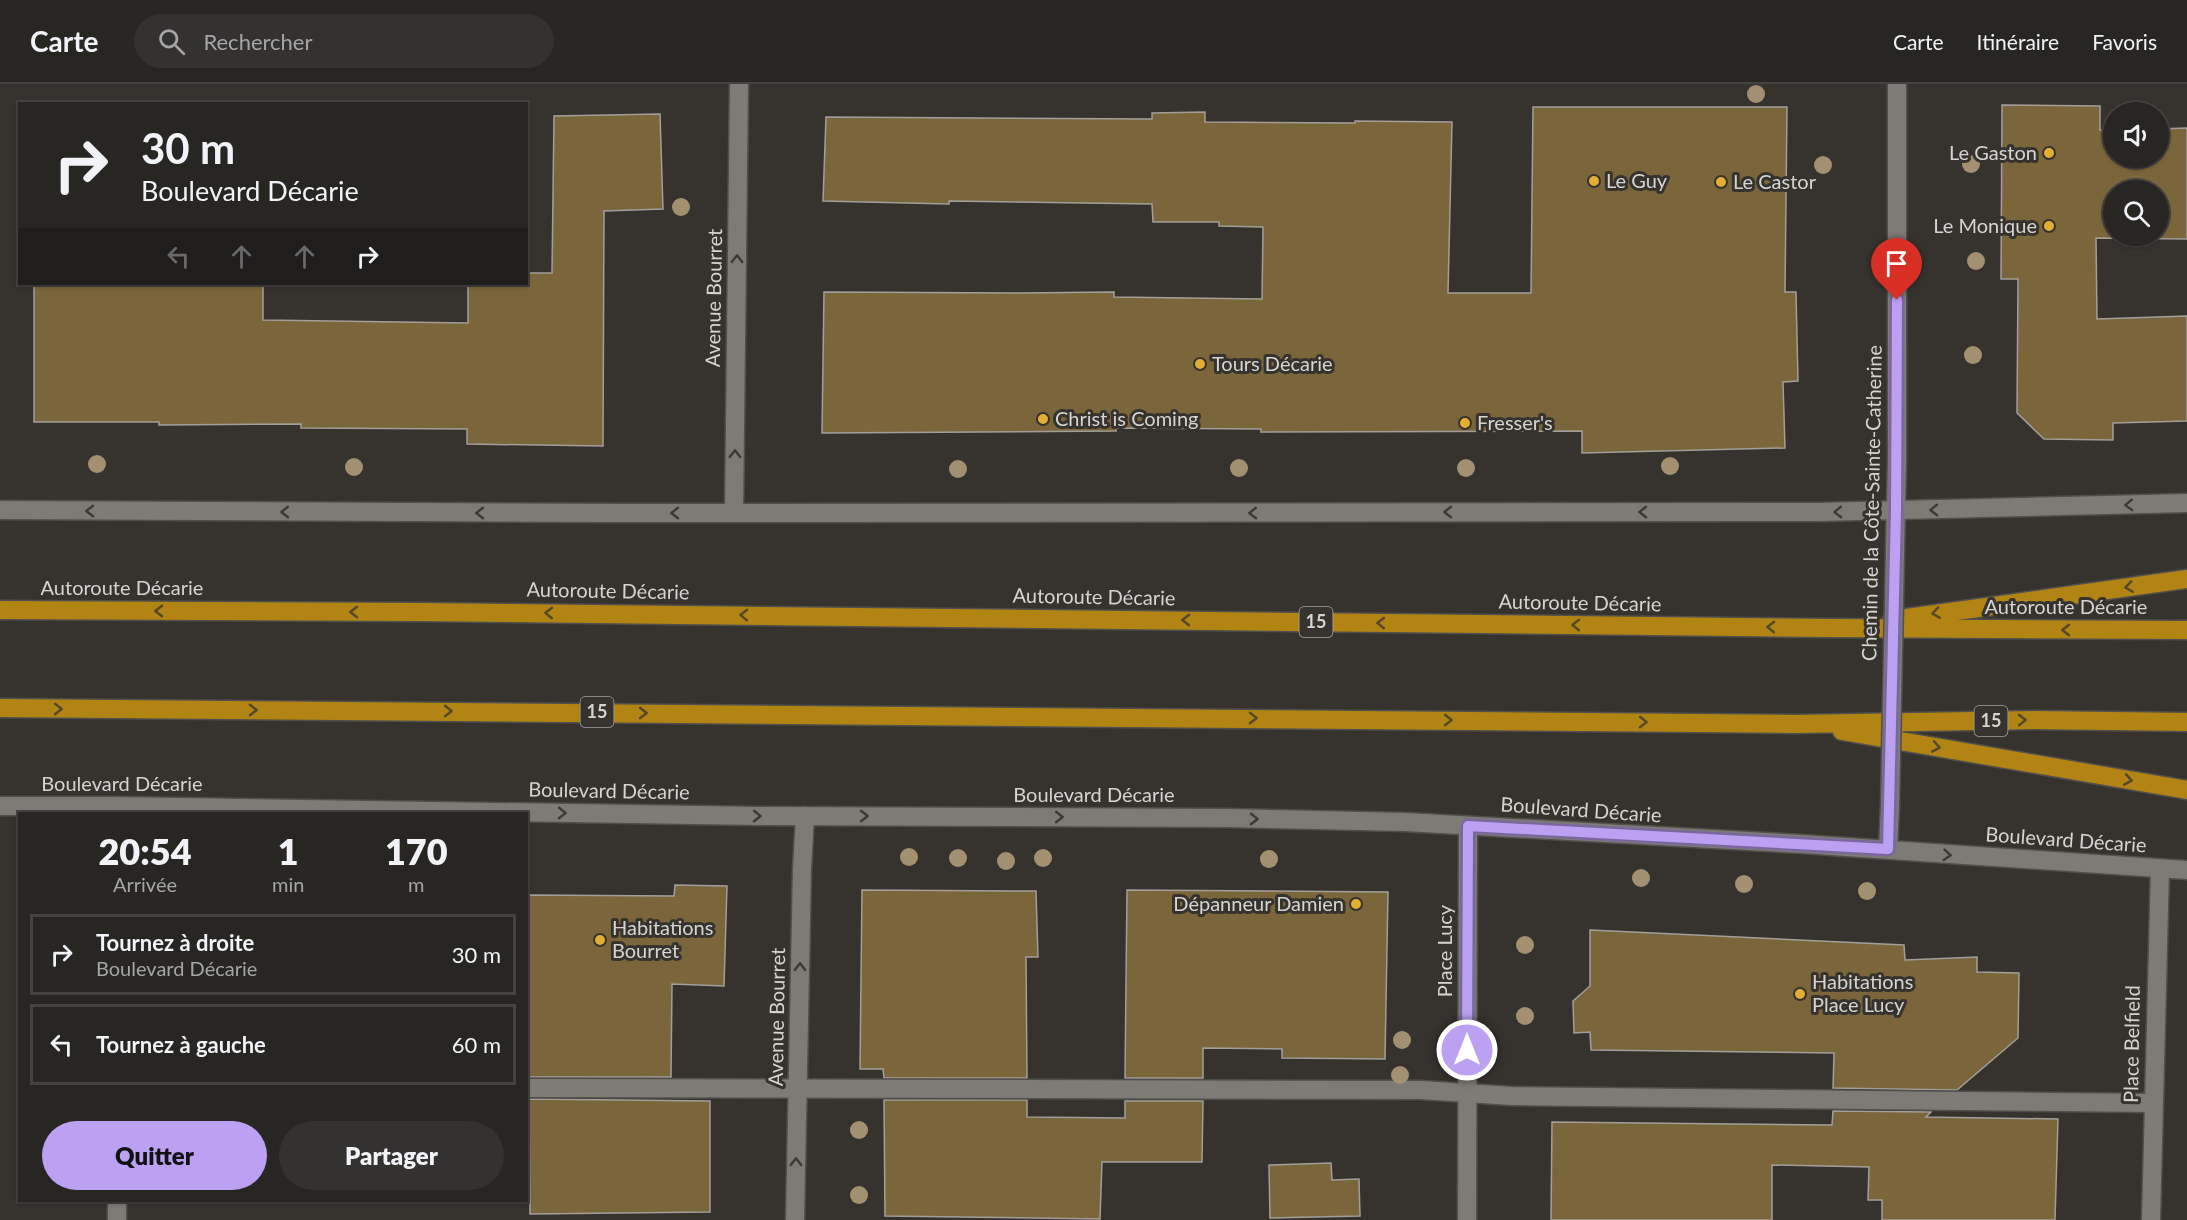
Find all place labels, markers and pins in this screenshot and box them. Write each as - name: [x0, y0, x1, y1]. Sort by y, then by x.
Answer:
- place label: Le Gaston: [1949, 140, 2037, 164]
- marker: Le Gaston: [2042, 146, 2056, 160]
- place label: Le Guy: [1606, 168, 1668, 192]
- place label: Le Castor: [1733, 169, 1817, 193]
- marker: Le Guy: [1587, 174, 1601, 188]
- marker: Le Castor: [1714, 175, 1728, 189]
- place label: Le Monique: [1933, 213, 2037, 237]
- marker: Le Monique: [2042, 219, 2056, 233]
- pin: [1871, 238, 1922, 300]
- place label: Tours Décarie: [1212, 351, 1333, 375]
- marker: Tours Décarie: [1193, 357, 1207, 371]
- place label: Christ is Coming: [1055, 406, 1198, 430]
- place label: Fresser's: [1477, 410, 1553, 434]
- marker: Christ is Coming: [1036, 412, 1050, 426]
- marker: Fresser's: [1458, 416, 1472, 430]
- place label: Dépanneur Damien: [1173, 891, 1344, 915]
- marker: Dépanneur Damien: [1349, 897, 1363, 911]
- place label: Habitations Bourret: [612, 915, 713, 962]
- marker: Habitations Bourret: [593, 933, 607, 947]
- place label: Habitations Place Lucy: [1812, 969, 1913, 1016]
- marker: Habitations Place Lucy: [1793, 987, 1807, 1001]

